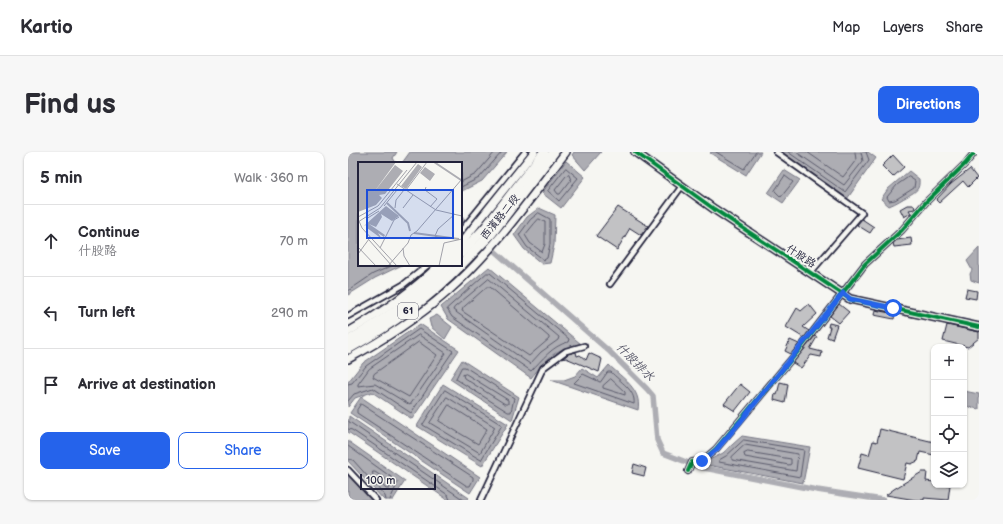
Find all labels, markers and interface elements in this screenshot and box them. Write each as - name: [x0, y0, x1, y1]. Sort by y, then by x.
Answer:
- text: Kartio: [20, 16, 73, 39]
- text: Map: [832, 19, 860, 36]
- text: Layers: [882, 19, 924, 36]
- text: Share: [946, 19, 983, 36]
- button: Directions: [878, 86, 979, 123]
- text: Find us: [24, 88, 116, 121]
- inset map: [358, 162, 462, 266]
- text: 5 min: [40, 168, 83, 188]
- text: Walk · 360 m: [234, 170, 308, 186]
- street label: 西濱路二段: [478, 192, 522, 242]
- text: Continue: [78, 223, 140, 242]
- icon: ahead: [40, 230, 62, 252]
- text: 70 m: [280, 233, 308, 249]
- street label: 什股路: [784, 242, 818, 270]
- text: 什股路: [78, 243, 117, 259]
- route start: [884, 299, 902, 317]
- icon: left: [40, 302, 62, 324]
- text: Turn left: [78, 303, 135, 322]
- road number: 61: [398, 303, 418, 319]
- text: 290 m: [271, 305, 308, 321]
- water label: 什股排水: [613, 340, 658, 385]
- map controls: [931, 344, 967, 488]
- button: +: [931, 344, 967, 380]
- icon: arrive: [40, 374, 62, 396]
- text: Arrive at destination: [78, 375, 216, 394]
- button: −: [931, 380, 967, 416]
- button: locate: [931, 416, 967, 452]
- button: Save: [40, 432, 170, 469]
- button: Share: [178, 432, 308, 469]
- route end: [693, 452, 711, 470]
- button: layers: [931, 452, 967, 488]
- scale bar: [360, 472, 436, 491]
- text: 100 m: [366, 474, 395, 487]

